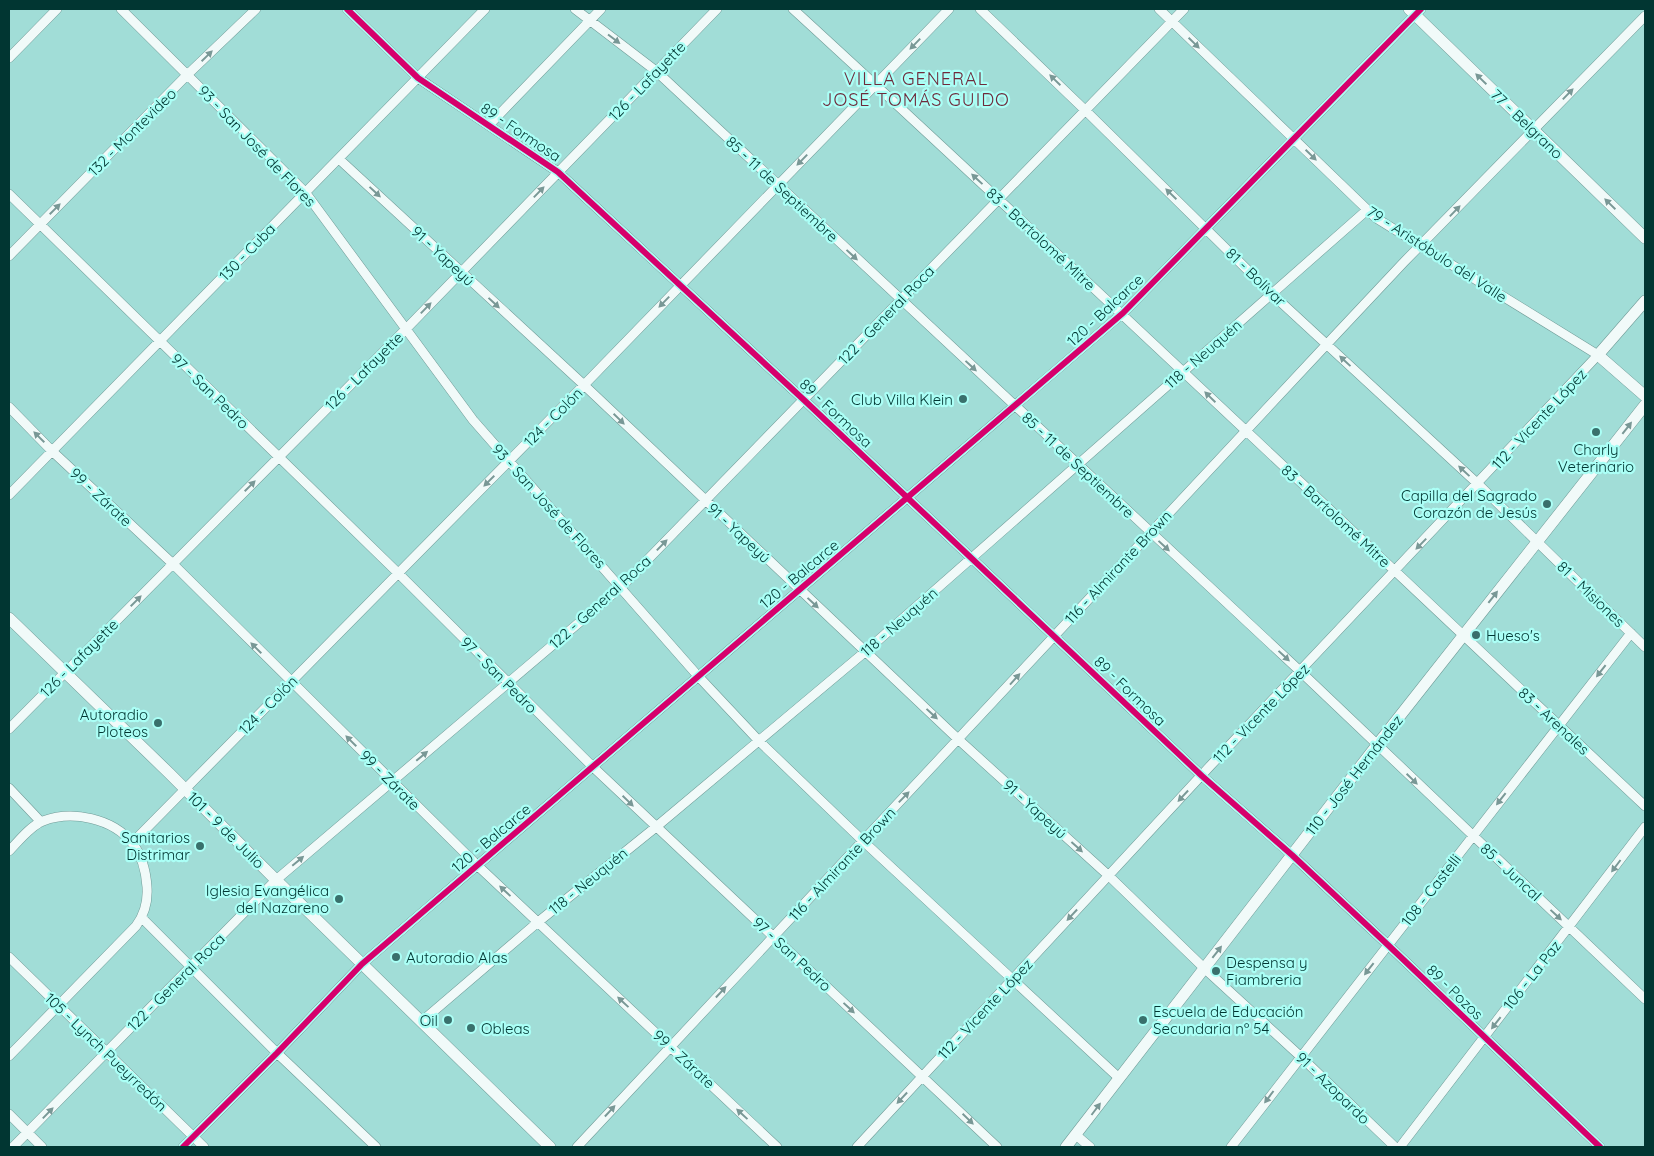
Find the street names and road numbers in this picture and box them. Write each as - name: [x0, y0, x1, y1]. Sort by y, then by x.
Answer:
- street label: 126 - Lafayette: [604, 37, 690, 125]
- street label: 93 - San José de Flores: [194, 81, 320, 211]
- street label: 132 - Montevideo: [84, 84, 180, 180]
- street label: 77 - Belgrano: [1487, 85, 1567, 163]
- street label: 89 - Formosa: [477, 98, 565, 166]
- street label: 85 - 11 de Septiembre: [722, 132, 842, 246]
- street label: 83 - Bartolomé Mitre: [983, 184, 1099, 294]
- street label: 79 - Aristóbulo del Valle: [1363, 202, 1511, 306]
- street label: 130 - Cuba: [215, 219, 279, 285]
- street label: 91 - Yapeyú: [407, 222, 479, 290]
- street label: 81 - Bolívar: [1222, 244, 1290, 310]
- street label: 122 - General Roca: [834, 262, 938, 368]
- street label: 120 - Balcarce: [1063, 270, 1147, 350]
- street label: 118 - Neuquén: [1161, 315, 1245, 393]
- street label: 126 - Lafayette: [321, 328, 407, 414]
- street label: 97 - San Pedro: [167, 349, 253, 433]
- street label: 112 - Vicente López: [1487, 365, 1591, 473]
- street label: 89 - Formosa: [796, 374, 876, 452]
- street label: 124 - Colón: [520, 384, 586, 450]
- street label: 85 - 11 de Septiembre: [1018, 408, 1138, 522]
- street label: 93 - San José de Flores: [488, 440, 610, 572]
- street label: 83 - Bartolomé Mitre: [1278, 461, 1394, 571]
- street label: 99 - Zárate: [66, 464, 136, 530]
- street label: 91 - Yapeyú: [703, 499, 775, 567]
- street label: 116 - Almirante Brown: [1060, 506, 1176, 628]
- street label: 120 - Balcarce: [756, 535, 842, 613]
- street label: 122 - General Roca: [545, 551, 655, 653]
- street label: 81 - Misiones: [1553, 557, 1629, 631]
- street label: 118 - Neuquén: [857, 583, 941, 661]
- street label: 126 - Lafayette: [36, 615, 122, 701]
- street label: 97 - San Pedro: [457, 633, 541, 717]
- street label: 89 - Formosa: [1090, 652, 1170, 730]
- street label: 112 - Vicente López: [1209, 659, 1313, 767]
- street label: 124 - Colón: [235, 672, 301, 738]
- street label: 83 - Arenales: [1515, 683, 1593, 759]
- street label: 110 - José Hernández: [1301, 711, 1407, 839]
- street label: 99 - Zárate: [356, 746, 424, 814]
- street label: 91 - Yapeyú: [999, 775, 1071, 843]
- street label: 101 - 9 de Julio: [184, 788, 268, 872]
- street label: 120 - Balcarce: [448, 799, 534, 877]
- street label: 116 - Almirante Brown: [784, 803, 900, 925]
- street label: 85 - Juncal: [1477, 839, 1545, 905]
- street label: 118 - Neuquén: [545, 843, 631, 919]
- street label: 108 - Castelli: [1397, 850, 1465, 930]
- street label: 97 - San Pedro: [749, 913, 835, 995]
- street label: 122 - General Roca: [123, 929, 229, 1035]
- street label: 106 - La Paz: [1499, 936, 1565, 1014]
- street label: 112 - Vicente López: [933, 955, 1037, 1063]
- street label: 89 - Pozos: [1423, 960, 1487, 1024]
- street label: 105 - Lynch Pueyrredón: [41, 989, 171, 1115]
- street label: 99 - Zárate: [649, 1026, 719, 1092]
- street label: 91 - Azopardo: [1292, 1048, 1374, 1128]

